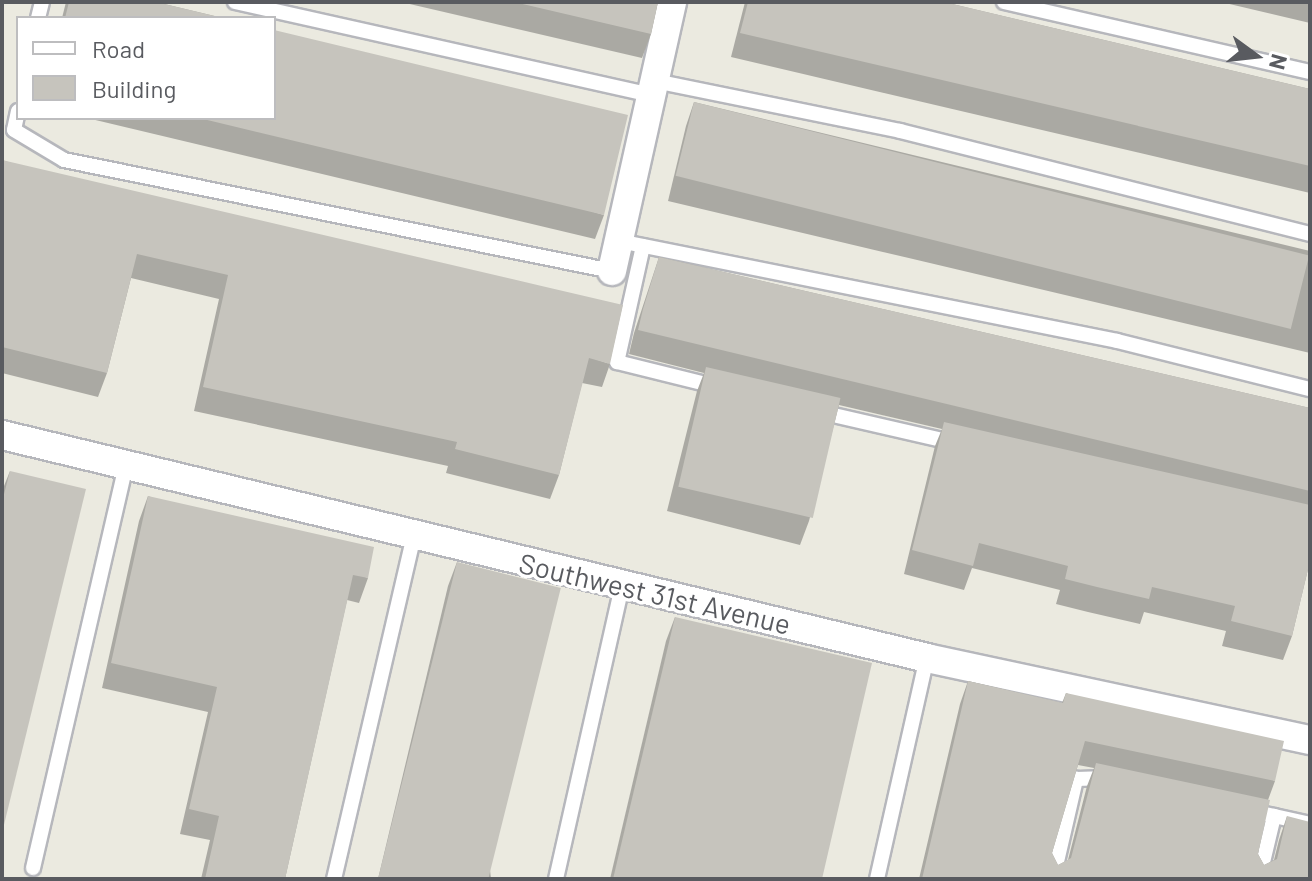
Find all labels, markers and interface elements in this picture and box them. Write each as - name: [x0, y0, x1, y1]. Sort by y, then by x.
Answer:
- legend: [16, 16, 276, 120]
- north arrow: [1216, 16, 1296, 96]
- text: Road: [92, 34, 145, 63]
- text: N: [1265, 52, 1294, 73]
- text: Building: [92, 74, 176, 103]
- street label: Southwest 31st Avenue: [516, 545, 794, 641]

